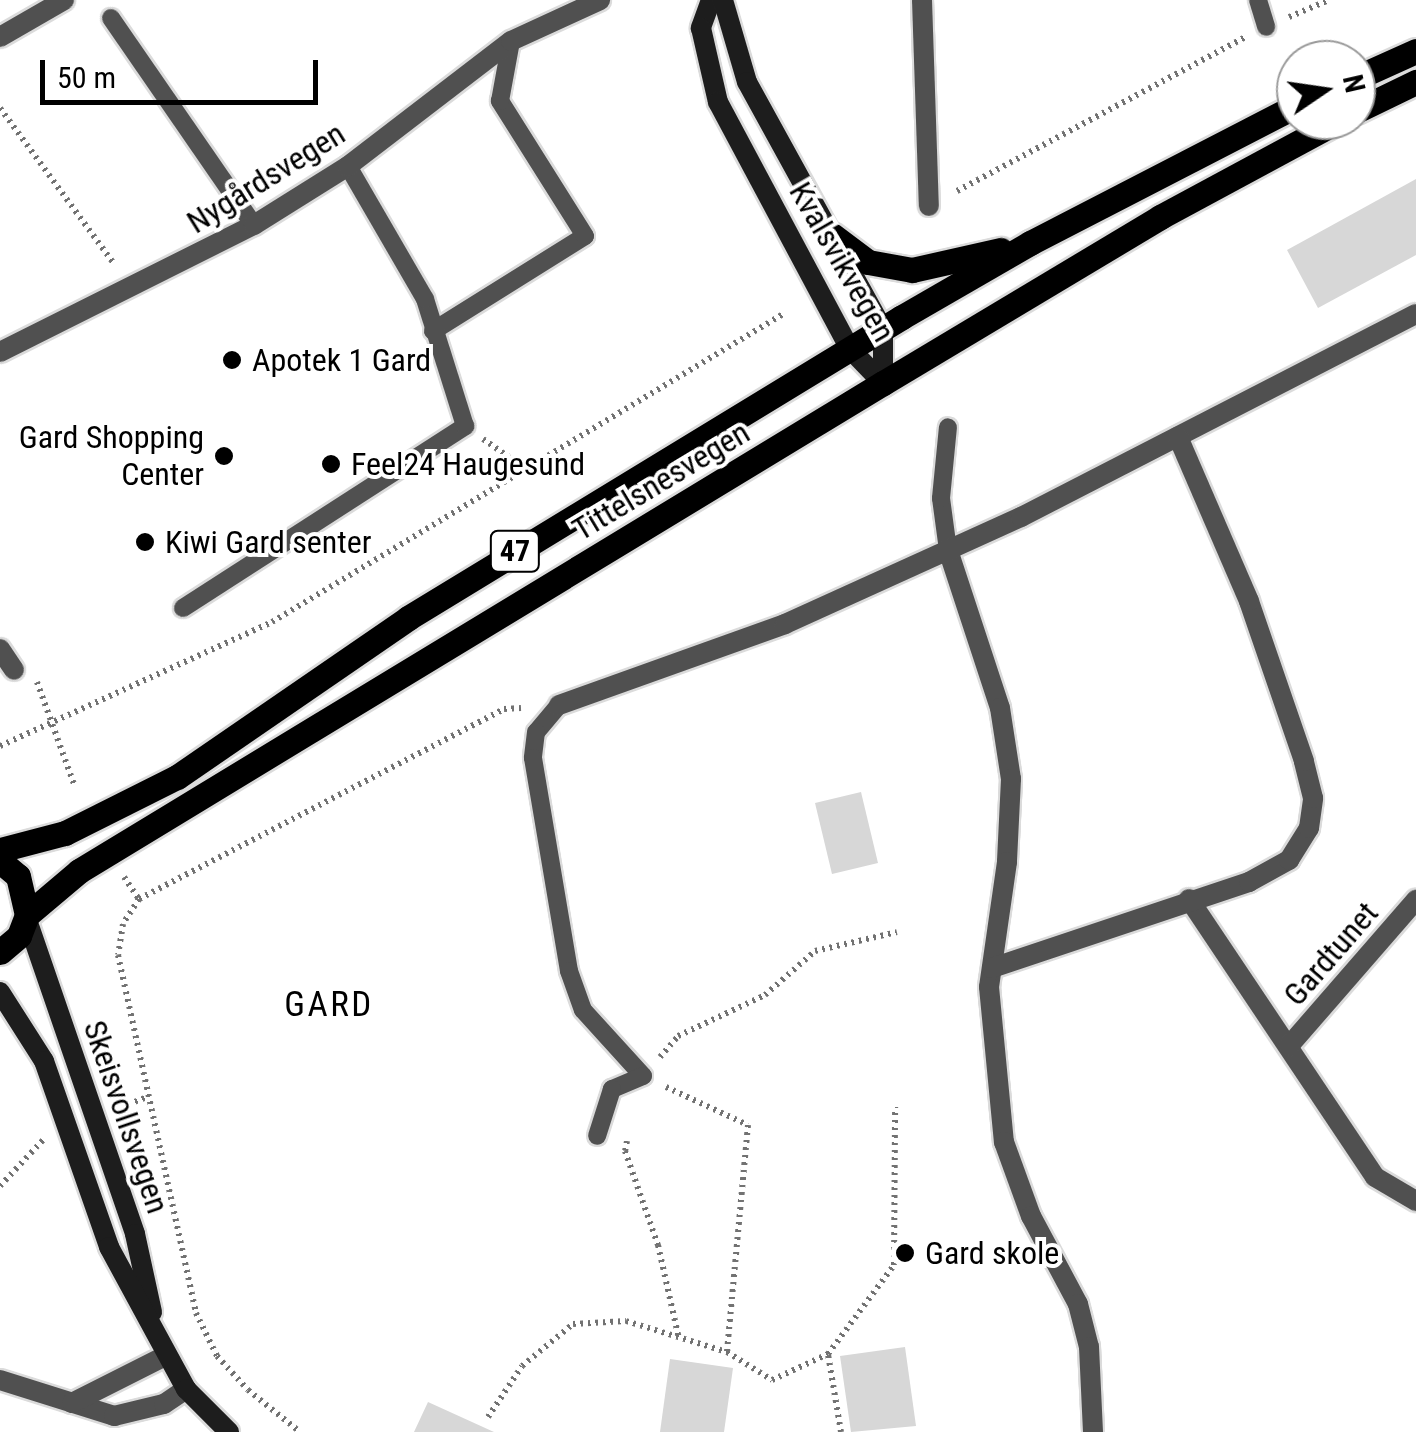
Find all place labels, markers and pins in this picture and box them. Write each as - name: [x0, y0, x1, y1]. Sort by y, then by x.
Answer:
- place label: Apotek 1 Gard: [252, 341, 431, 379]
- marker: Apotek 1 Gard: [221, 349, 243, 371]
- place label: Gard Shopping Center: [19, 419, 204, 494]
- marker: Gard Shopping Center: [213, 445, 235, 467]
- place label: Feel24 Haugesund: [351, 445, 585, 483]
- marker: Feel24 Haugesund: [320, 453, 342, 475]
- place label: Kiwi Gard senter: [165, 523, 372, 561]
- marker: Kiwi Gard senter: [134, 531, 156, 553]
- place label: Gard skole: [925, 1234, 1059, 1272]
- marker: Gard skole: [894, 1242, 916, 1264]

